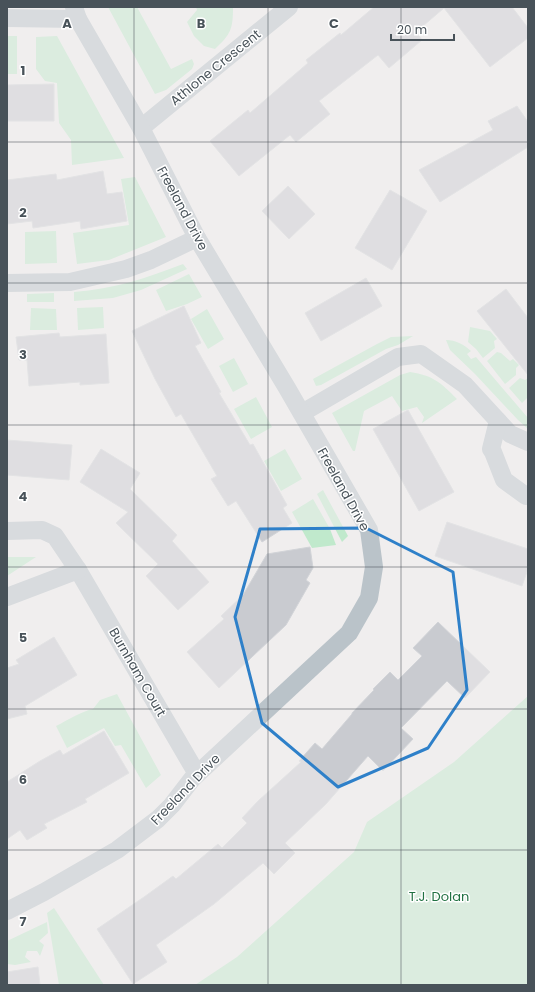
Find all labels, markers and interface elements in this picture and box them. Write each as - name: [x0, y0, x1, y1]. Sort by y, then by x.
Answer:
- text: A: [62, 14, 72, 33]
- text: B: [197, 14, 206, 33]
- text: C: [329, 14, 339, 33]
- scale bar: [391, 16, 454, 42]
- text: 20 m: [397, 21, 427, 38]
- street label: Athlone Crescent: [166, 25, 265, 110]
- text: 1: [21, 61, 25, 80]
- street label: Freeland Drive: [152, 163, 213, 254]
- text: 2: [19, 203, 27, 222]
- text: 3: [19, 345, 27, 364]
- street label: Freeland Drive: [313, 444, 374, 534]
- text: 4: [19, 487, 28, 506]
- street label: Burnham Court: [104, 624, 171, 720]
- text: 5: [19, 628, 27, 647]
- street label: Freeland Drive: [146, 749, 224, 829]
- text: 6: [19, 770, 27, 789]
- park label: T.J. Dolan: [409, 887, 469, 906]
- text: 7: [20, 912, 27, 931]

